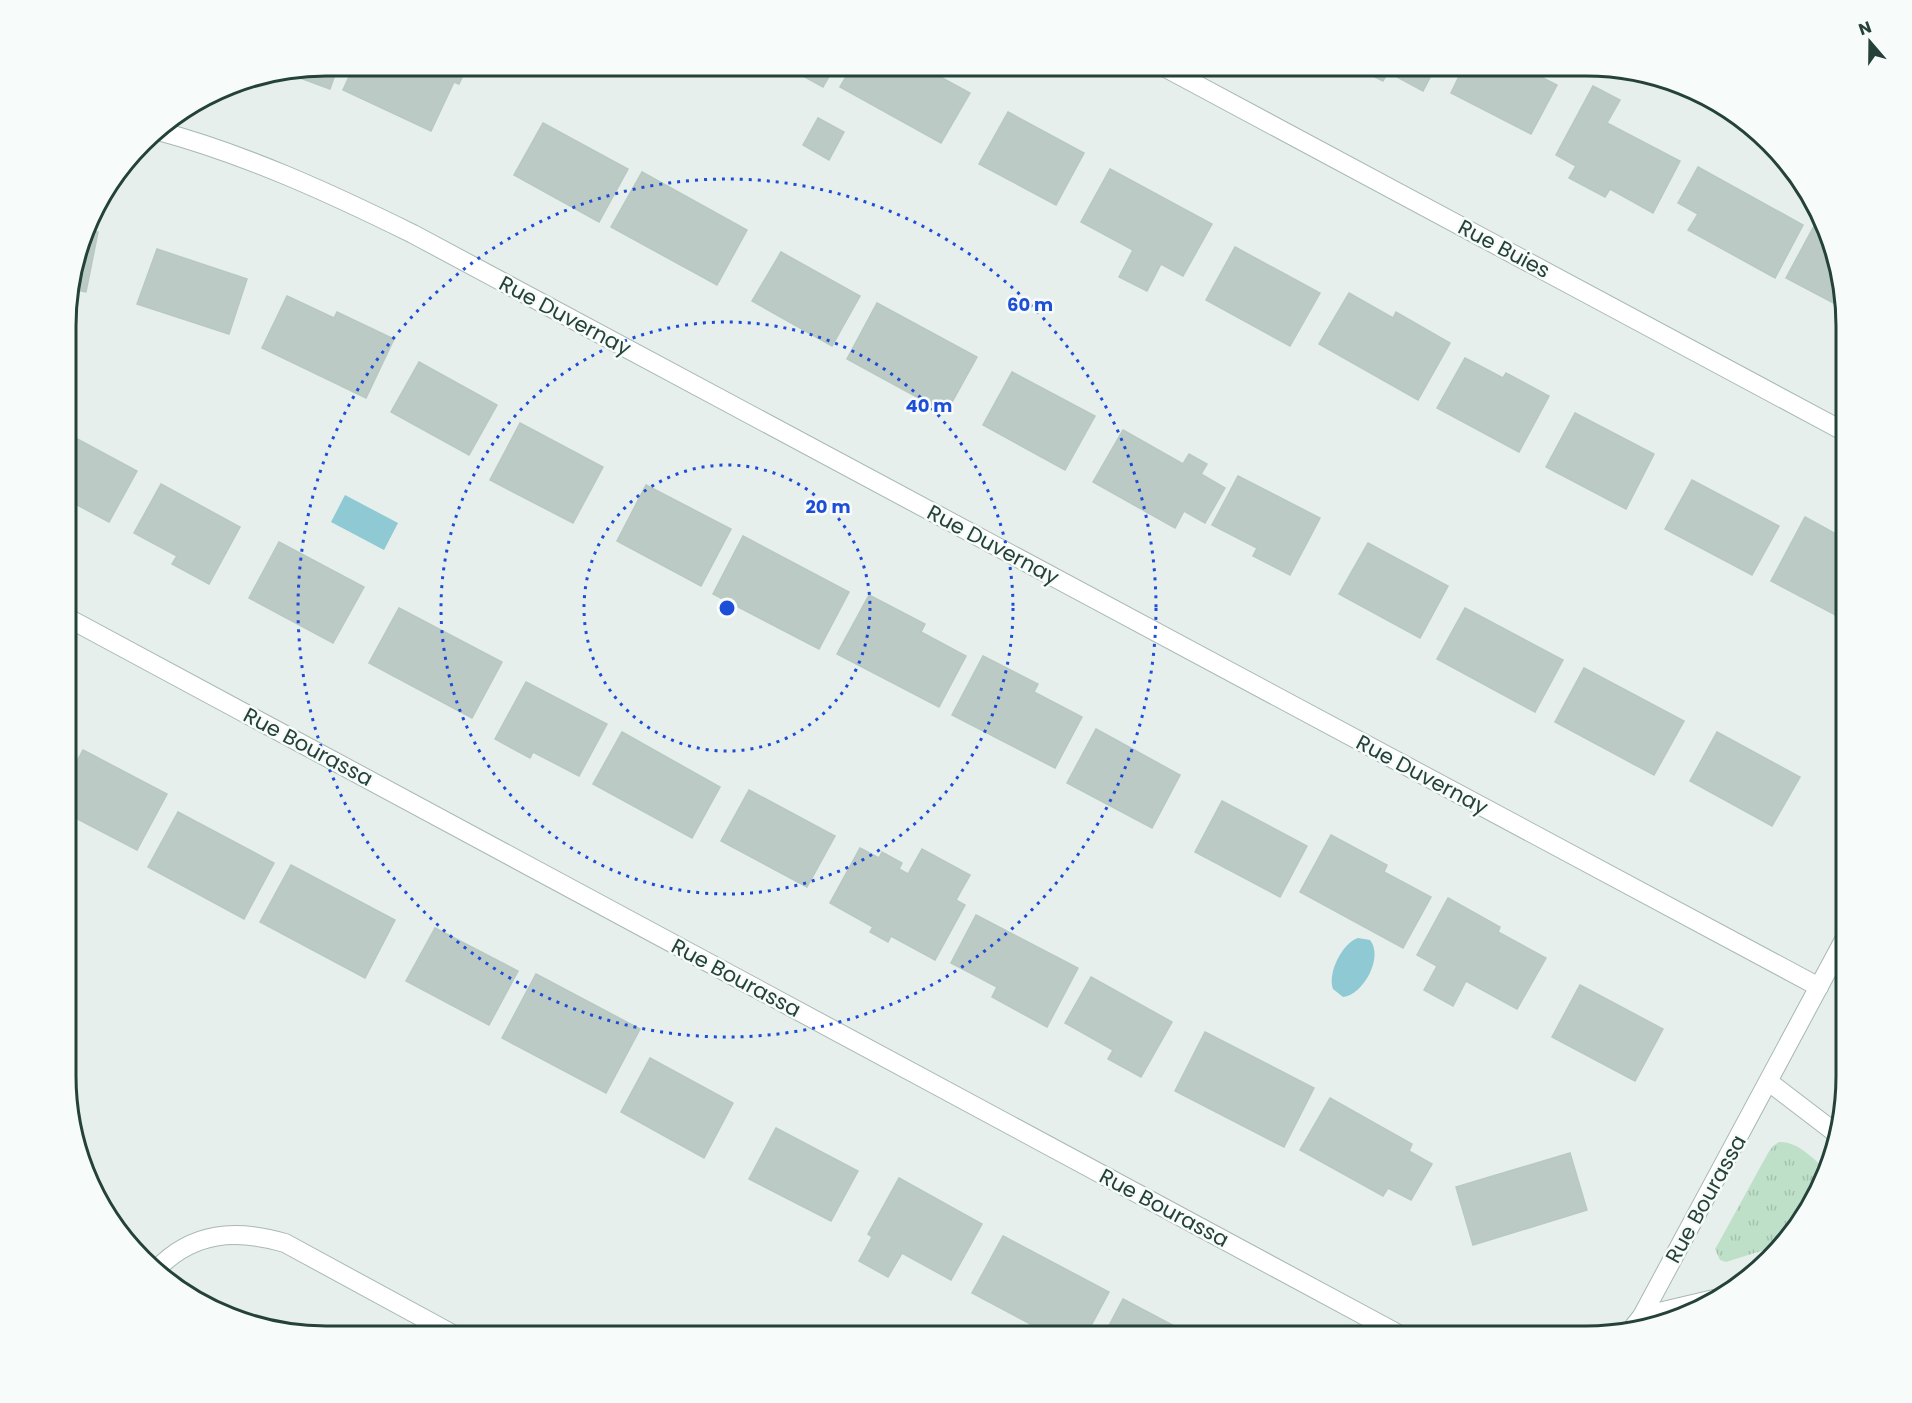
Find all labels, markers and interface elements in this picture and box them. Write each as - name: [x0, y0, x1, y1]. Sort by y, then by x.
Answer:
- north arrow: [1840, 12, 1900, 72]
- text: N: [1855, 16, 1875, 41]
- street label: Rue Buies: [1453, 212, 1555, 285]
- street label: Rue Duvernay: [494, 269, 636, 363]
- text: 60 m: [1007, 292, 1053, 317]
- text: 40 m: [906, 393, 952, 418]
- text: 20 m: [806, 494, 850, 519]
- street label: Rue Duvernay: [922, 498, 1064, 592]
- centre of rings: [717, 598, 737, 618]
- street label: Rue Bourassa: [238, 700, 378, 793]
- street label: Rue Duvernay: [1351, 728, 1493, 822]
- street label: Rue Bourassa: [666, 931, 806, 1024]
- street label: Rue Bourassa: [1658, 1129, 1753, 1268]
- street label: Rue Bourassa: [1094, 1161, 1234, 1254]

